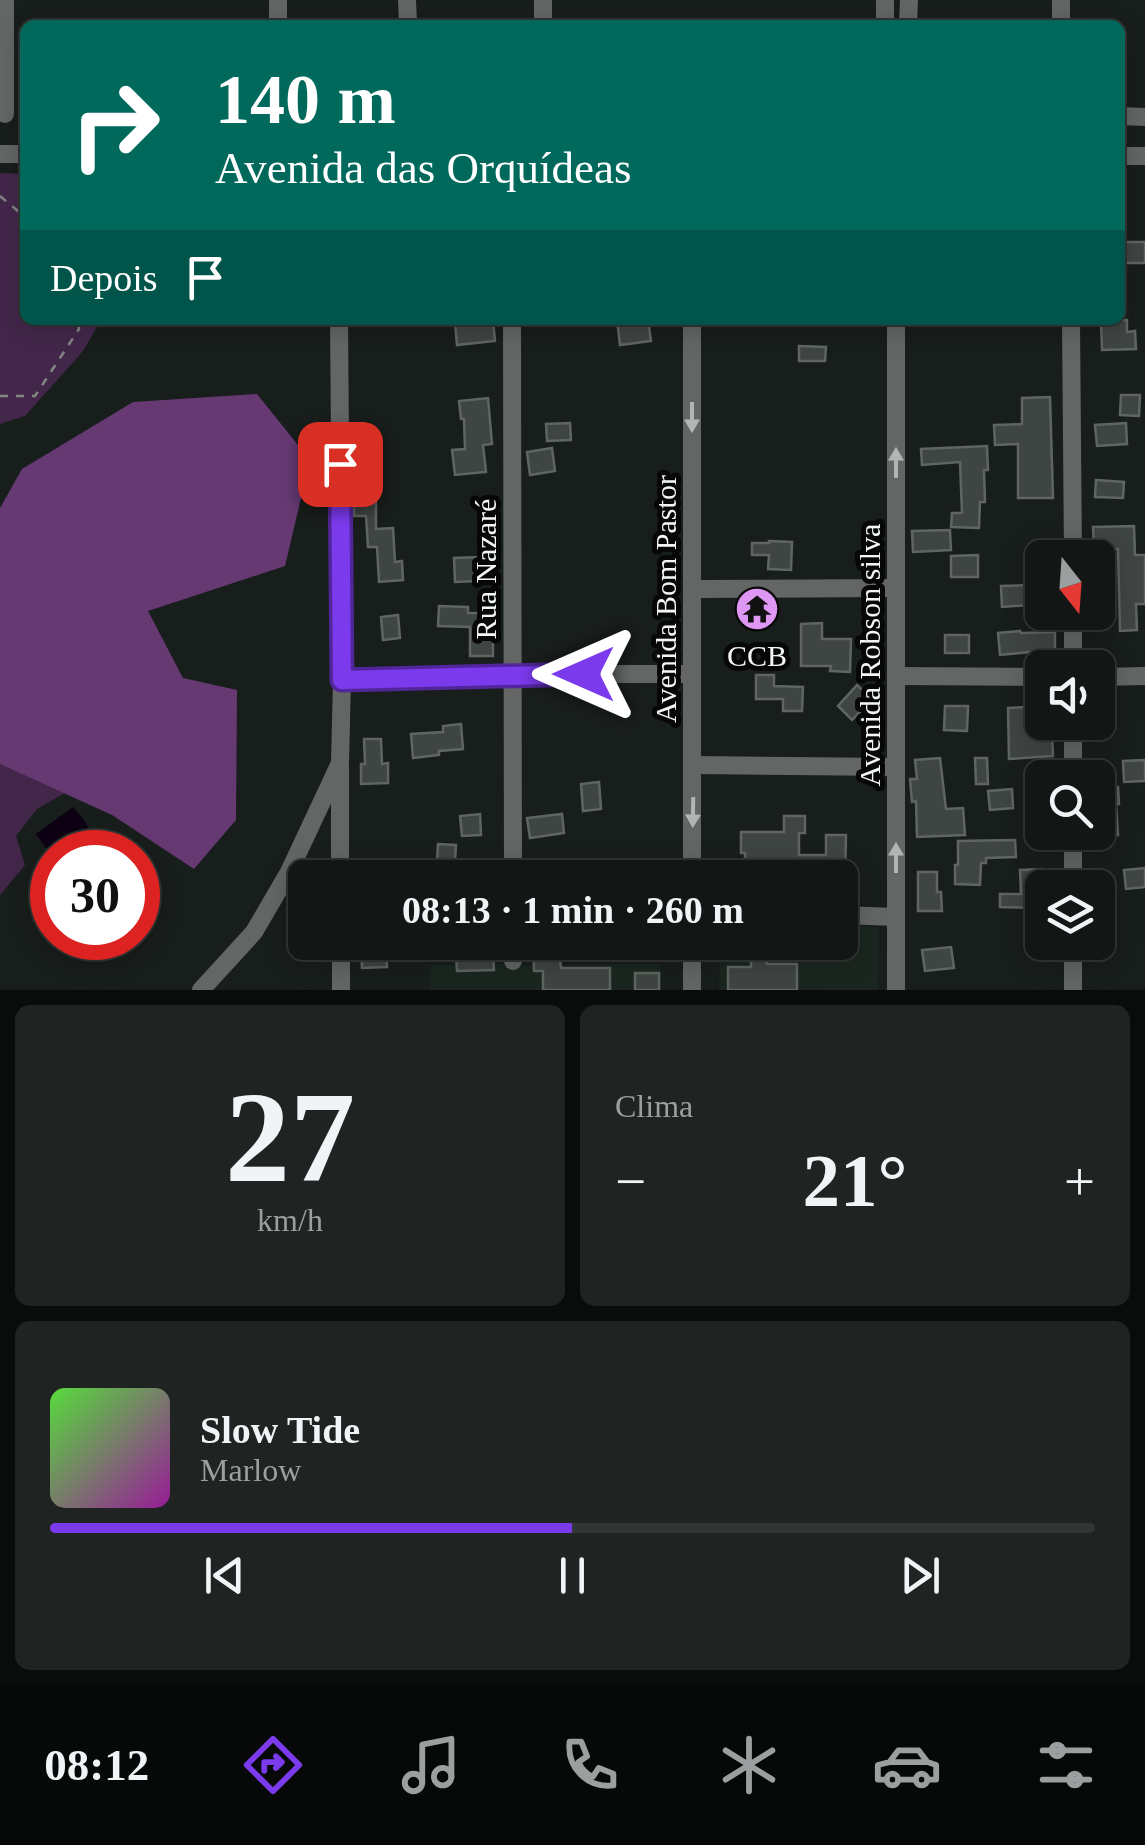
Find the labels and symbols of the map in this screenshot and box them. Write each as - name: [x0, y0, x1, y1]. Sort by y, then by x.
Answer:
- one-way arrow: [684, 402, 700, 434]
- pin: [298, 422, 383, 507]
- one-way arrow: [888, 446, 904, 478]
- street label: Avenida Bom Pastor: [649, 475, 682, 723]
- street label: Rua Nazaré: [469, 499, 502, 639]
- street label: Avenida Robson silva: [853, 524, 886, 786]
- north arrow: [1025, 540, 1115, 630]
- temple icon: CCB: [734, 586, 780, 632]
- position arrow: [532, 622, 636, 726]
- place label: CCB: [727, 639, 787, 672]
- one-way arrow: [685, 797, 701, 829]
- speed limit sign: 30: [30, 830, 160, 960]
- one-way arrow: [888, 841, 904, 873]

